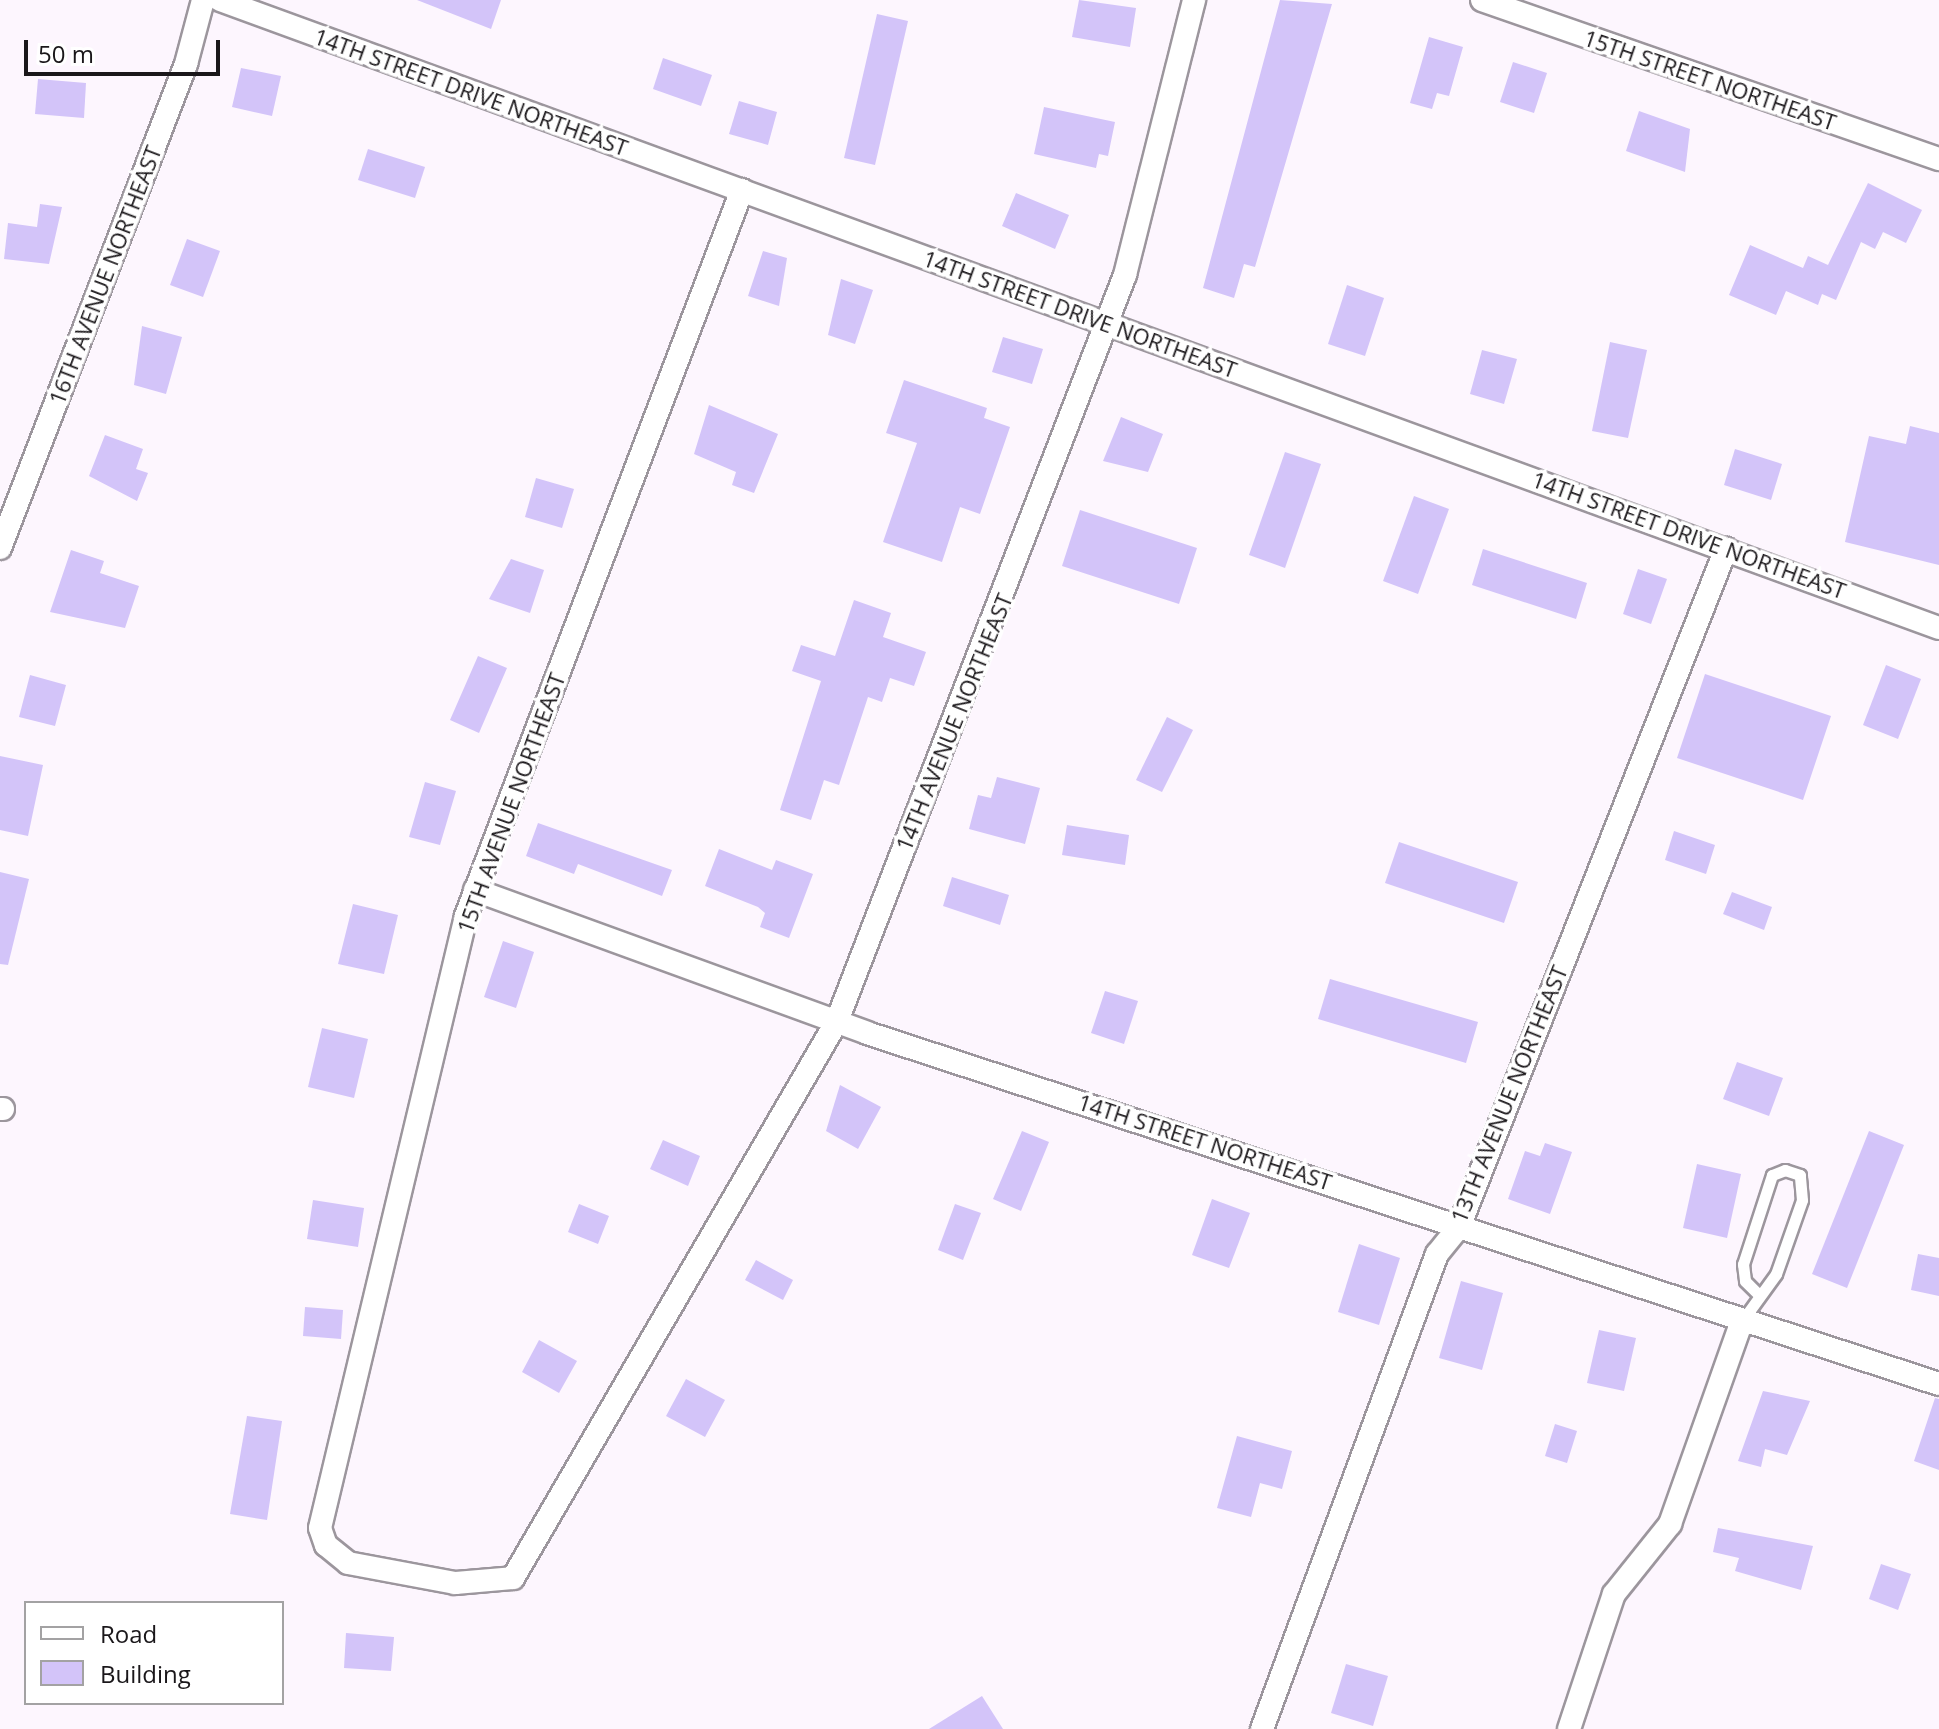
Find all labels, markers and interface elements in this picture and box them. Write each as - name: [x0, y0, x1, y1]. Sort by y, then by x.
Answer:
- street label: 14TH STREET DRIVE NORTHEAST: [311, 23, 631, 161]
- scale bar: [28, 24, 224, 74]
- street label: 15TH STREET NORTHEAST: [1580, 24, 1840, 136]
- text: 50 m: [38, 37, 94, 70]
- street label: 16TH AVENUE NORTHEAST: [43, 142, 167, 408]
- street label: 14TH STREET DRIVE NORTHEAST: [920, 245, 1240, 383]
- street label: 14TH STREET DRIVE NORTHEAST: [1529, 466, 1849, 604]
- street label: 14TH AVENUE NORTHEAST: [890, 590, 1018, 854]
- street label: 15TH AVENUE NORTHEAST: [452, 669, 570, 937]
- street label: 13TH AVENUE NORTHEAST: [1445, 962, 1573, 1226]
- street label: 14TH STREET NORTHEAST: [1075, 1088, 1335, 1196]
- legend: [24, 1601, 284, 1705]
- text: Road: [100, 1617, 157, 1650]
- text: Building: [100, 1657, 191, 1690]

